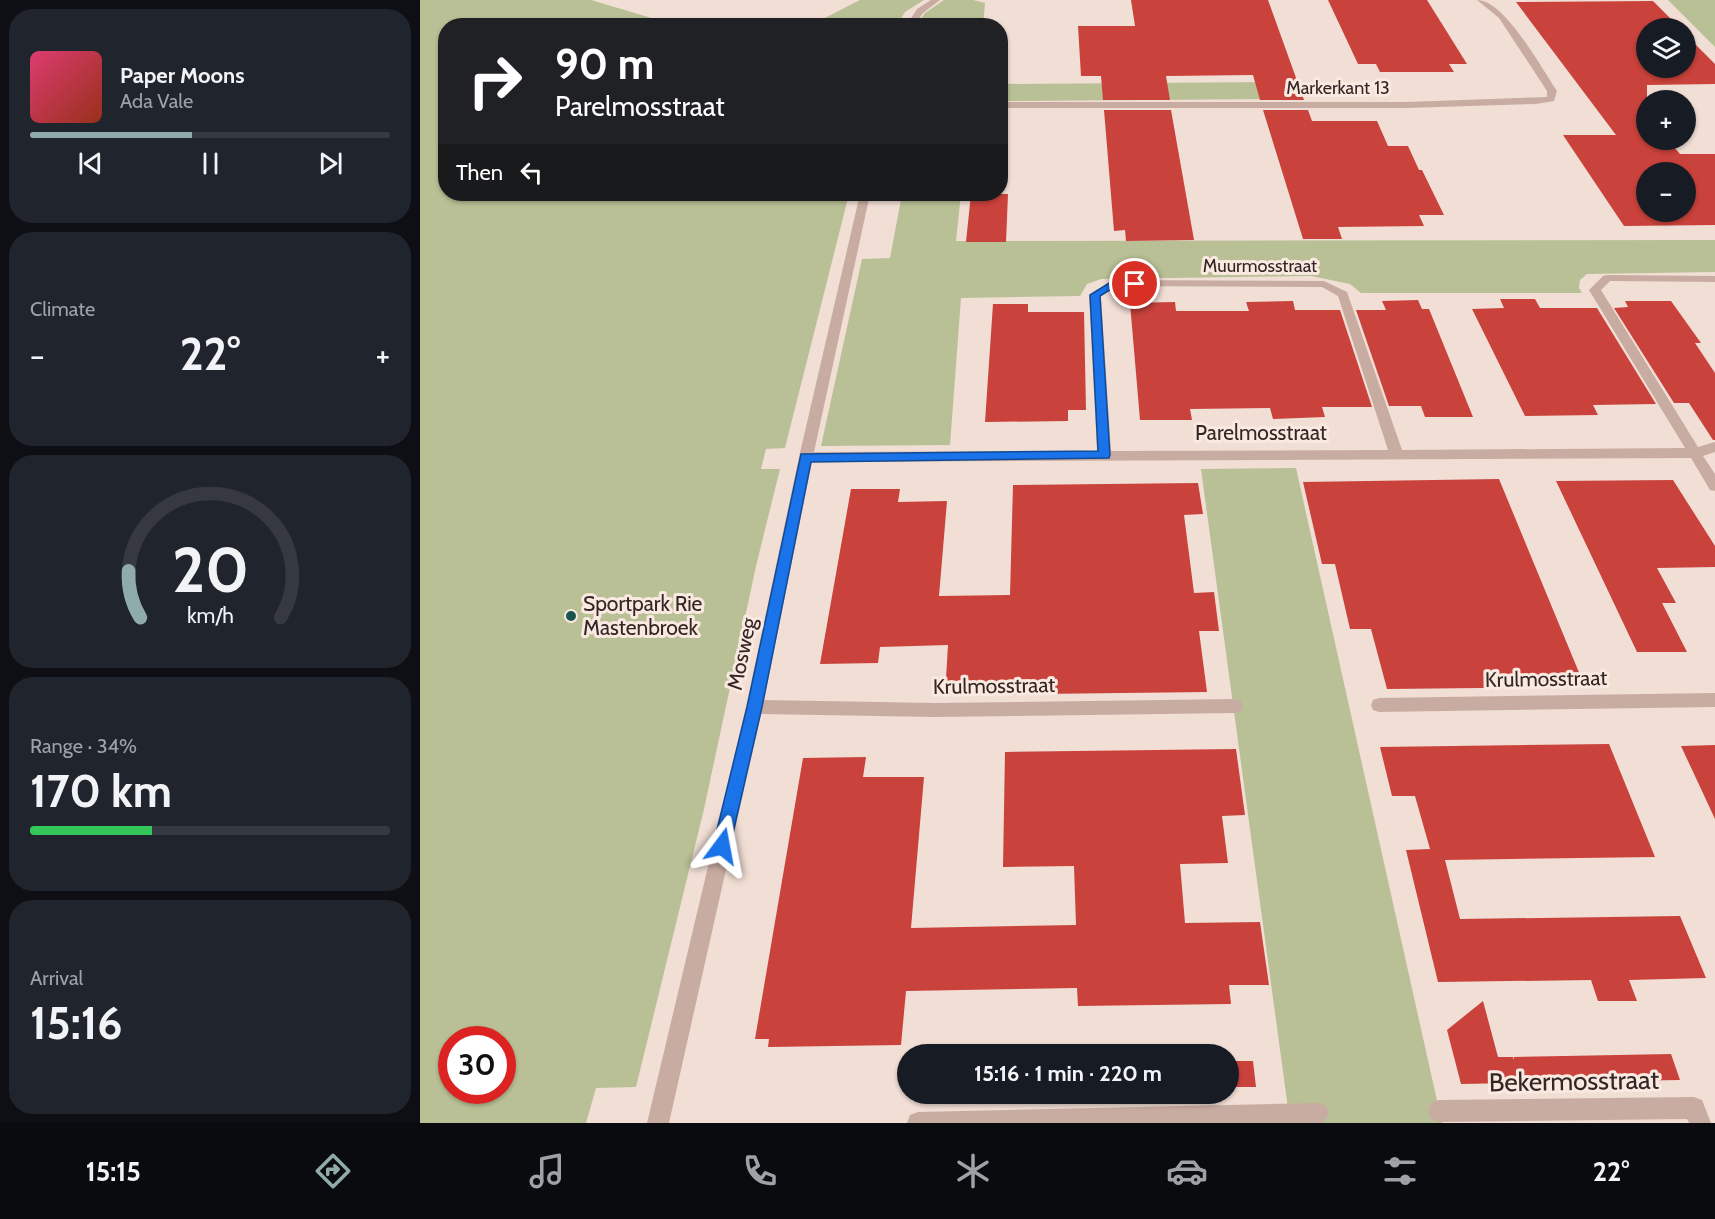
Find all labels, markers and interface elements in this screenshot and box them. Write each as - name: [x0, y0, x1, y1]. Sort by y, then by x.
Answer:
- map controls: [1636, 18, 1696, 222]
- button: layers: [1636, 18, 1696, 78]
- text: 90 m: [555, 38, 654, 90]
- icon: right: [456, 42, 534, 120]
- text: Paper Moons: [120, 62, 244, 89]
- street label: Markerkant 13: [1286, 77, 1390, 99]
- text: Ada Vale: [120, 89, 193, 113]
- text: Parelmosstraat: [555, 90, 724, 123]
- button: +: [1636, 90, 1696, 150]
- icon: previous: [74, 147, 107, 180]
- icon: pause: [194, 147, 227, 180]
- icon: next: [314, 147, 347, 180]
- icon: left: [515, 156, 548, 189]
- text: Then: [456, 159, 503, 186]
- button: −: [1636, 162, 1696, 222]
- street label: Muurmosstraat: [1203, 255, 1317, 277]
- pin: [1109, 258, 1160, 309]
- icon: arrive: [1118, 267, 1151, 300]
- text: Climate: [30, 297, 95, 321]
- text: 22°: [180, 327, 240, 381]
- text: −: [30, 335, 45, 375]
- text: +: [375, 335, 390, 375]
- street label: Parelmosstraat: [1195, 420, 1327, 445]
- text: 20: [171, 533, 249, 609]
- place label: Sportpark Rie Mastenbroek: [583, 591, 703, 640]
- text: km/h: [187, 603, 233, 629]
- marker: Sportpark Rie Mastenbroek: [564, 609, 578, 623]
- street label: Mosweg: [722, 615, 761, 692]
- street label: Krulmosstraat: [1485, 665, 1607, 692]
- street label: Krulmosstraat: [933, 672, 1055, 699]
- text: Range · 34%: [30, 734, 137, 758]
- text: 170 km: [30, 764, 172, 818]
- position arrow: [690, 814, 754, 878]
- text: Arrival: [30, 966, 83, 990]
- text: 15:16: [30, 996, 123, 1050]
- speed limit sign: 30: [438, 1026, 516, 1104]
- text: 15:16 · 1 min · 220 m: [974, 1060, 1162, 1087]
- street label: Bekermosstraat: [1489, 1064, 1660, 1098]
- icon: directions: [312, 1150, 354, 1192]
- icon: music: [526, 1150, 568, 1192]
- icon: phone: [739, 1150, 781, 1192]
- icon: climate: [952, 1150, 994, 1192]
- icon: car: [1166, 1150, 1208, 1192]
- icon: filters: [1379, 1150, 1421, 1192]
- text: 15:15: [86, 1155, 141, 1188]
- text: 22°: [1593, 1155, 1629, 1188]

